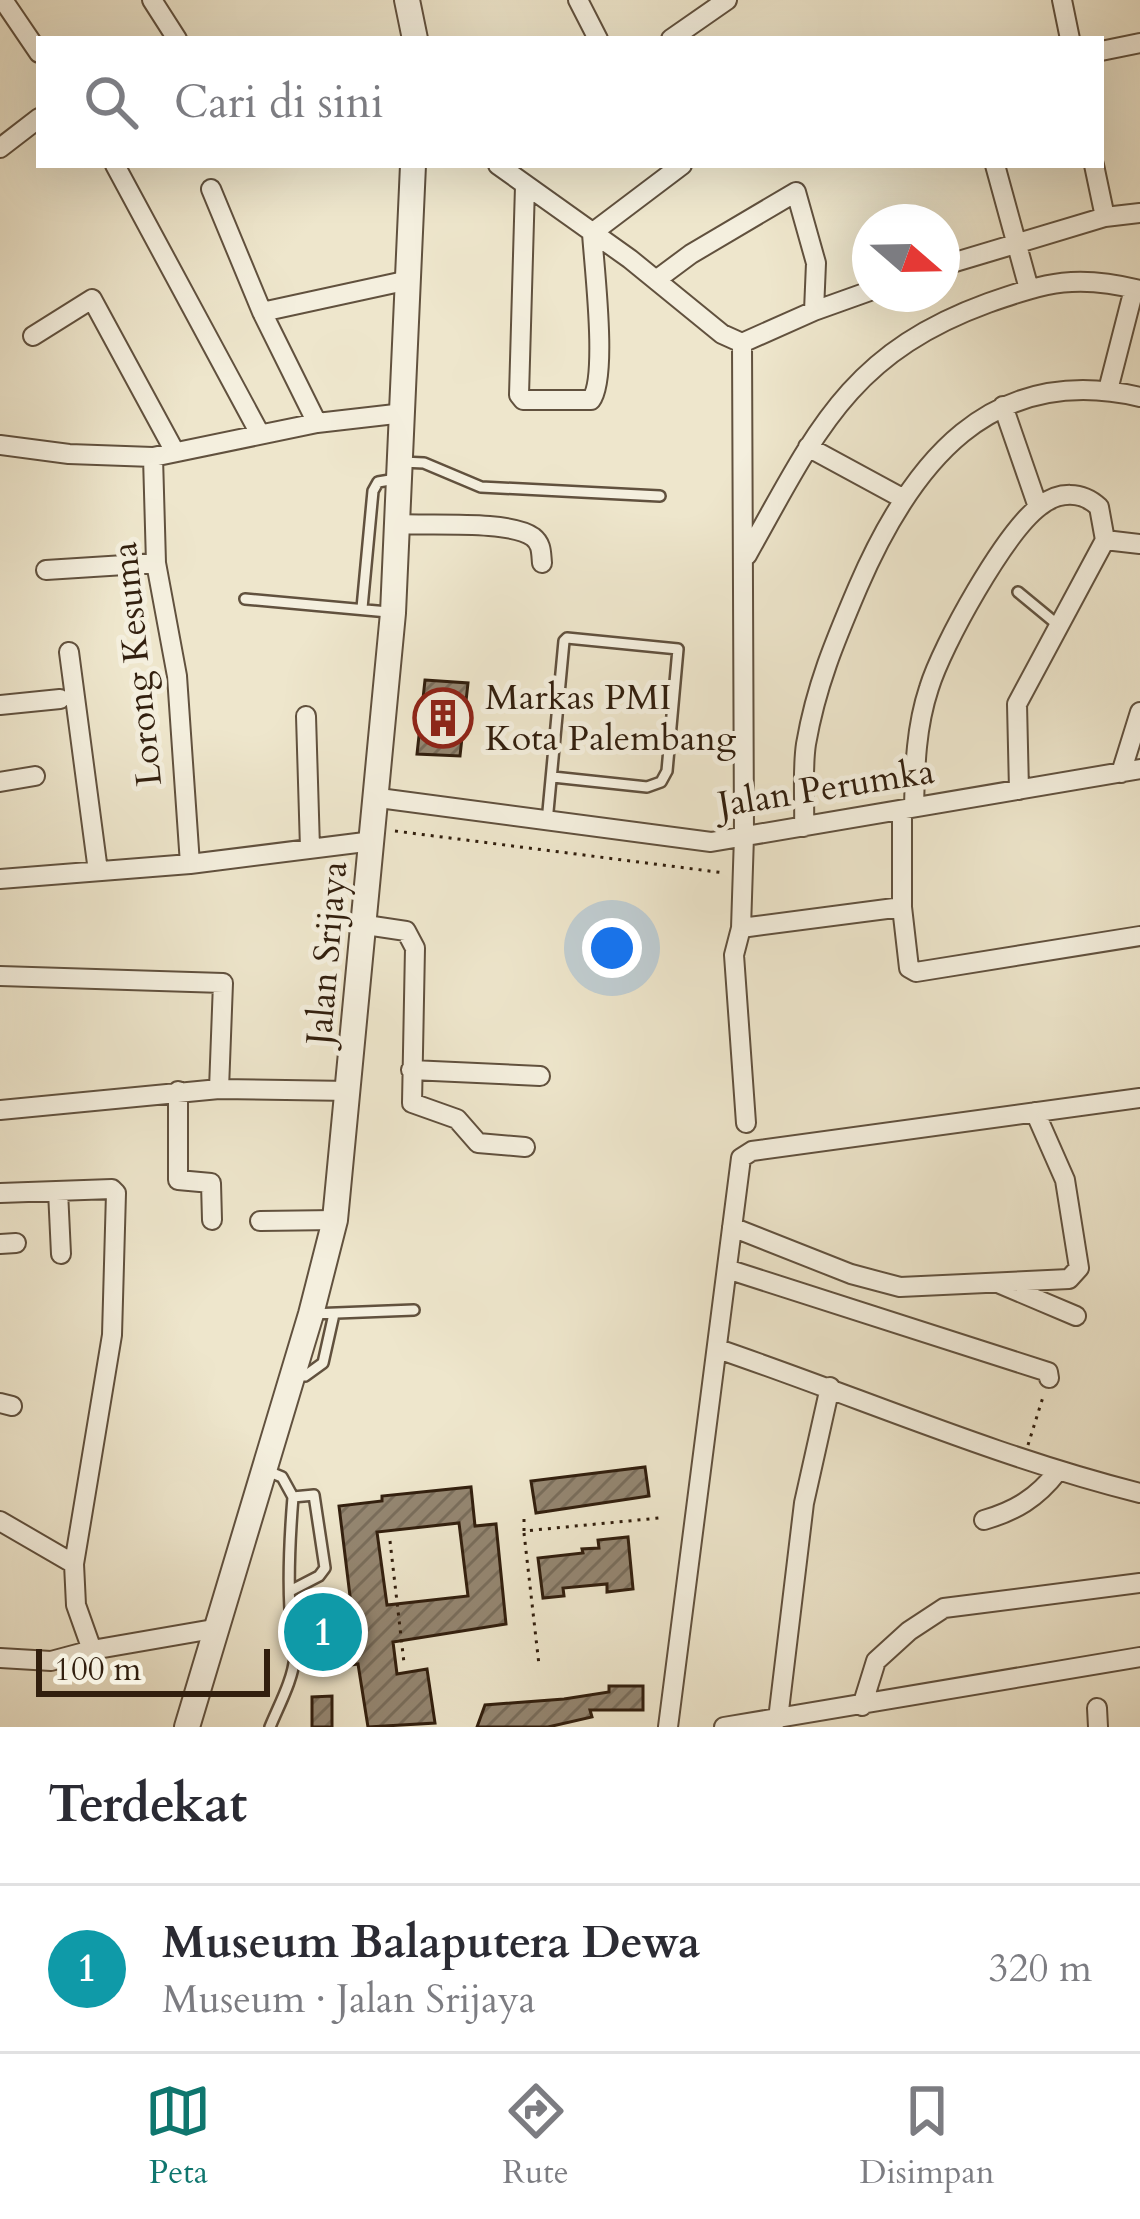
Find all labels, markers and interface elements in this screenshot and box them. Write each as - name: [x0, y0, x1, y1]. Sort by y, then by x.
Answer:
- search box: [36, 36, 1104, 168]
- icon: search: [78, 69, 144, 135]
- text: Cari di sini: [174, 72, 384, 133]
- north arrow: [852, 204, 960, 312]
- street label: Lorong Kesuma: [100, 539, 174, 788]
- place label: Markas PMI Kota Palembang: [485, 673, 737, 763]
- building icon: Markas PMI Kota Palembang: [412, 687, 474, 749]
- street label: Jalan Perumka: [709, 747, 938, 830]
- street label: Jalan Srijaya: [294, 859, 359, 1052]
- your location: [582, 918, 642, 978]
- pin: 1: [284, 1587, 362, 1677]
- scale bar: [36, 1643, 270, 1696]
- text: 100 m: [54, 1647, 141, 1692]
- text: Terdekat: [48, 1770, 247, 1840]
- text: Museum Balaputera Dewa: [162, 1912, 700, 1973]
- text: 1: [77, 1942, 97, 1995]
- text: 320 m: [989, 1942, 1092, 1995]
- text: Museum · Jalan Srijaya: [162, 1973, 536, 2026]
- tab: Peta: [145, 2078, 211, 2195]
- tab: Rute: [502, 2078, 569, 2195]
- tab: Disimpan: [860, 2078, 995, 2195]

